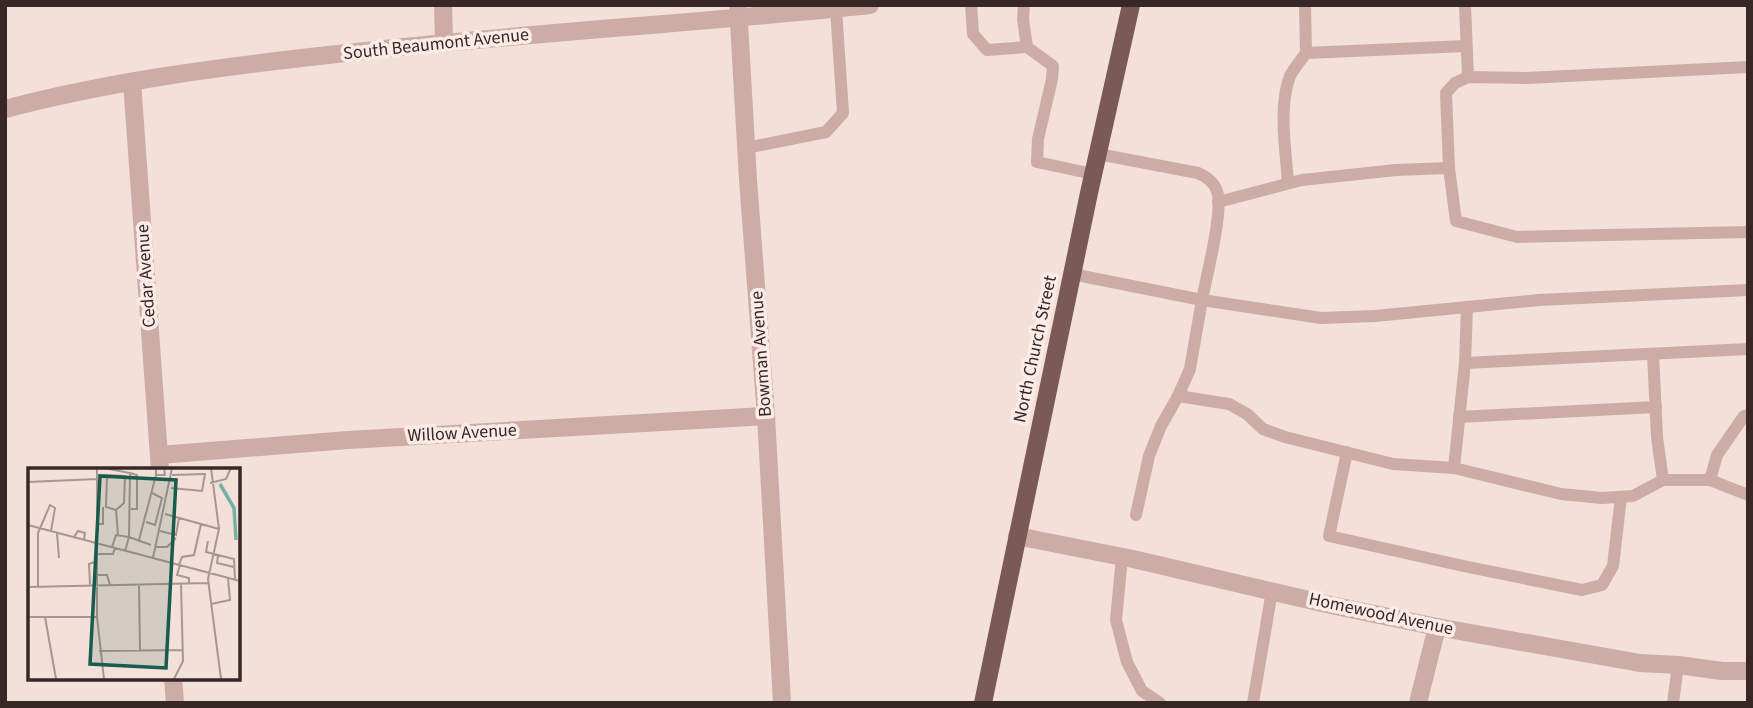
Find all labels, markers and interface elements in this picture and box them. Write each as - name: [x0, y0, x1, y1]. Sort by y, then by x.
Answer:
- street label: South Beaumont Avenue: [342, 22, 530, 66]
- street label: Cedar Avenue: [130, 223, 162, 329]
- street label: North Church Street: [1007, 273, 1063, 425]
- street label: Bowman Avenue: [744, 290, 778, 418]
- street label: Willow Avenue: [407, 418, 517, 448]
- inset map: [28, 468, 240, 680]
- street label: Homewood Avenue: [1307, 587, 1456, 642]

